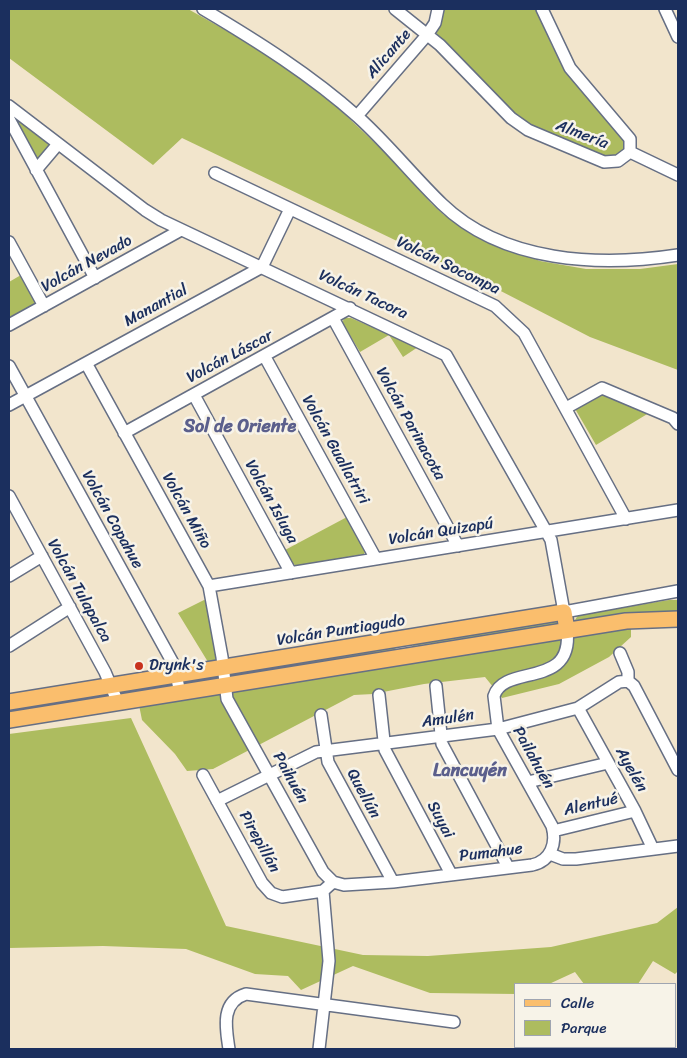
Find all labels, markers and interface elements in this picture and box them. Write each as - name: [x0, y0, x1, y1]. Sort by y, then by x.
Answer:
- street label: Alicante: [362, 25, 416, 83]
- street label: Almería: [553, 116, 611, 154]
- street label: Volcán Nevado: [38, 231, 136, 297]
- street label: Volcán Socompa: [393, 233, 503, 299]
- street label: Volcán Tacora: [315, 266, 411, 324]
- street label: Manantial: [121, 281, 191, 331]
- street label: Volcán Láscar: [184, 326, 276, 388]
- street label: Volcán Parinacota: [371, 364, 449, 484]
- street label: Volcán Guallatriri: [297, 392, 373, 508]
- district label: Sol de Oriente: [184, 416, 296, 438]
- street label: Volcán Isluga: [240, 457, 302, 547]
- street label: Volcán Copahue: [77, 467, 147, 573]
- street label: Volcán Miño: [157, 470, 215, 552]
- street label: Volcán Quizapú: [387, 514, 495, 550]
- street label: Volcán Tulapalca: [43, 536, 115, 646]
- street label: Volcán Puntiagudo: [276, 611, 406, 651]
- place label: Drynk's: [149, 656, 204, 676]
- marker: Drynk's: [133, 660, 145, 672]
- street label: Amulén: [421, 706, 475, 732]
- street label: Pailahuén: [508, 723, 558, 793]
- street label: Ayelén: [611, 744, 651, 796]
- street label: Paihuén: [268, 749, 312, 807]
- district label: Lancuyén: [433, 760, 507, 782]
- street label: Quellún: [342, 766, 384, 822]
- street label: Alentué: [562, 789, 620, 821]
- street label: Suyai: [422, 798, 458, 842]
- street label: Pirepillán: [234, 808, 284, 876]
- street label: Pumahue: [458, 840, 524, 866]
- legend: [514, 983, 677, 1048]
- text: Calle: [561, 990, 594, 1016]
- text: Parque: [561, 1015, 606, 1041]

